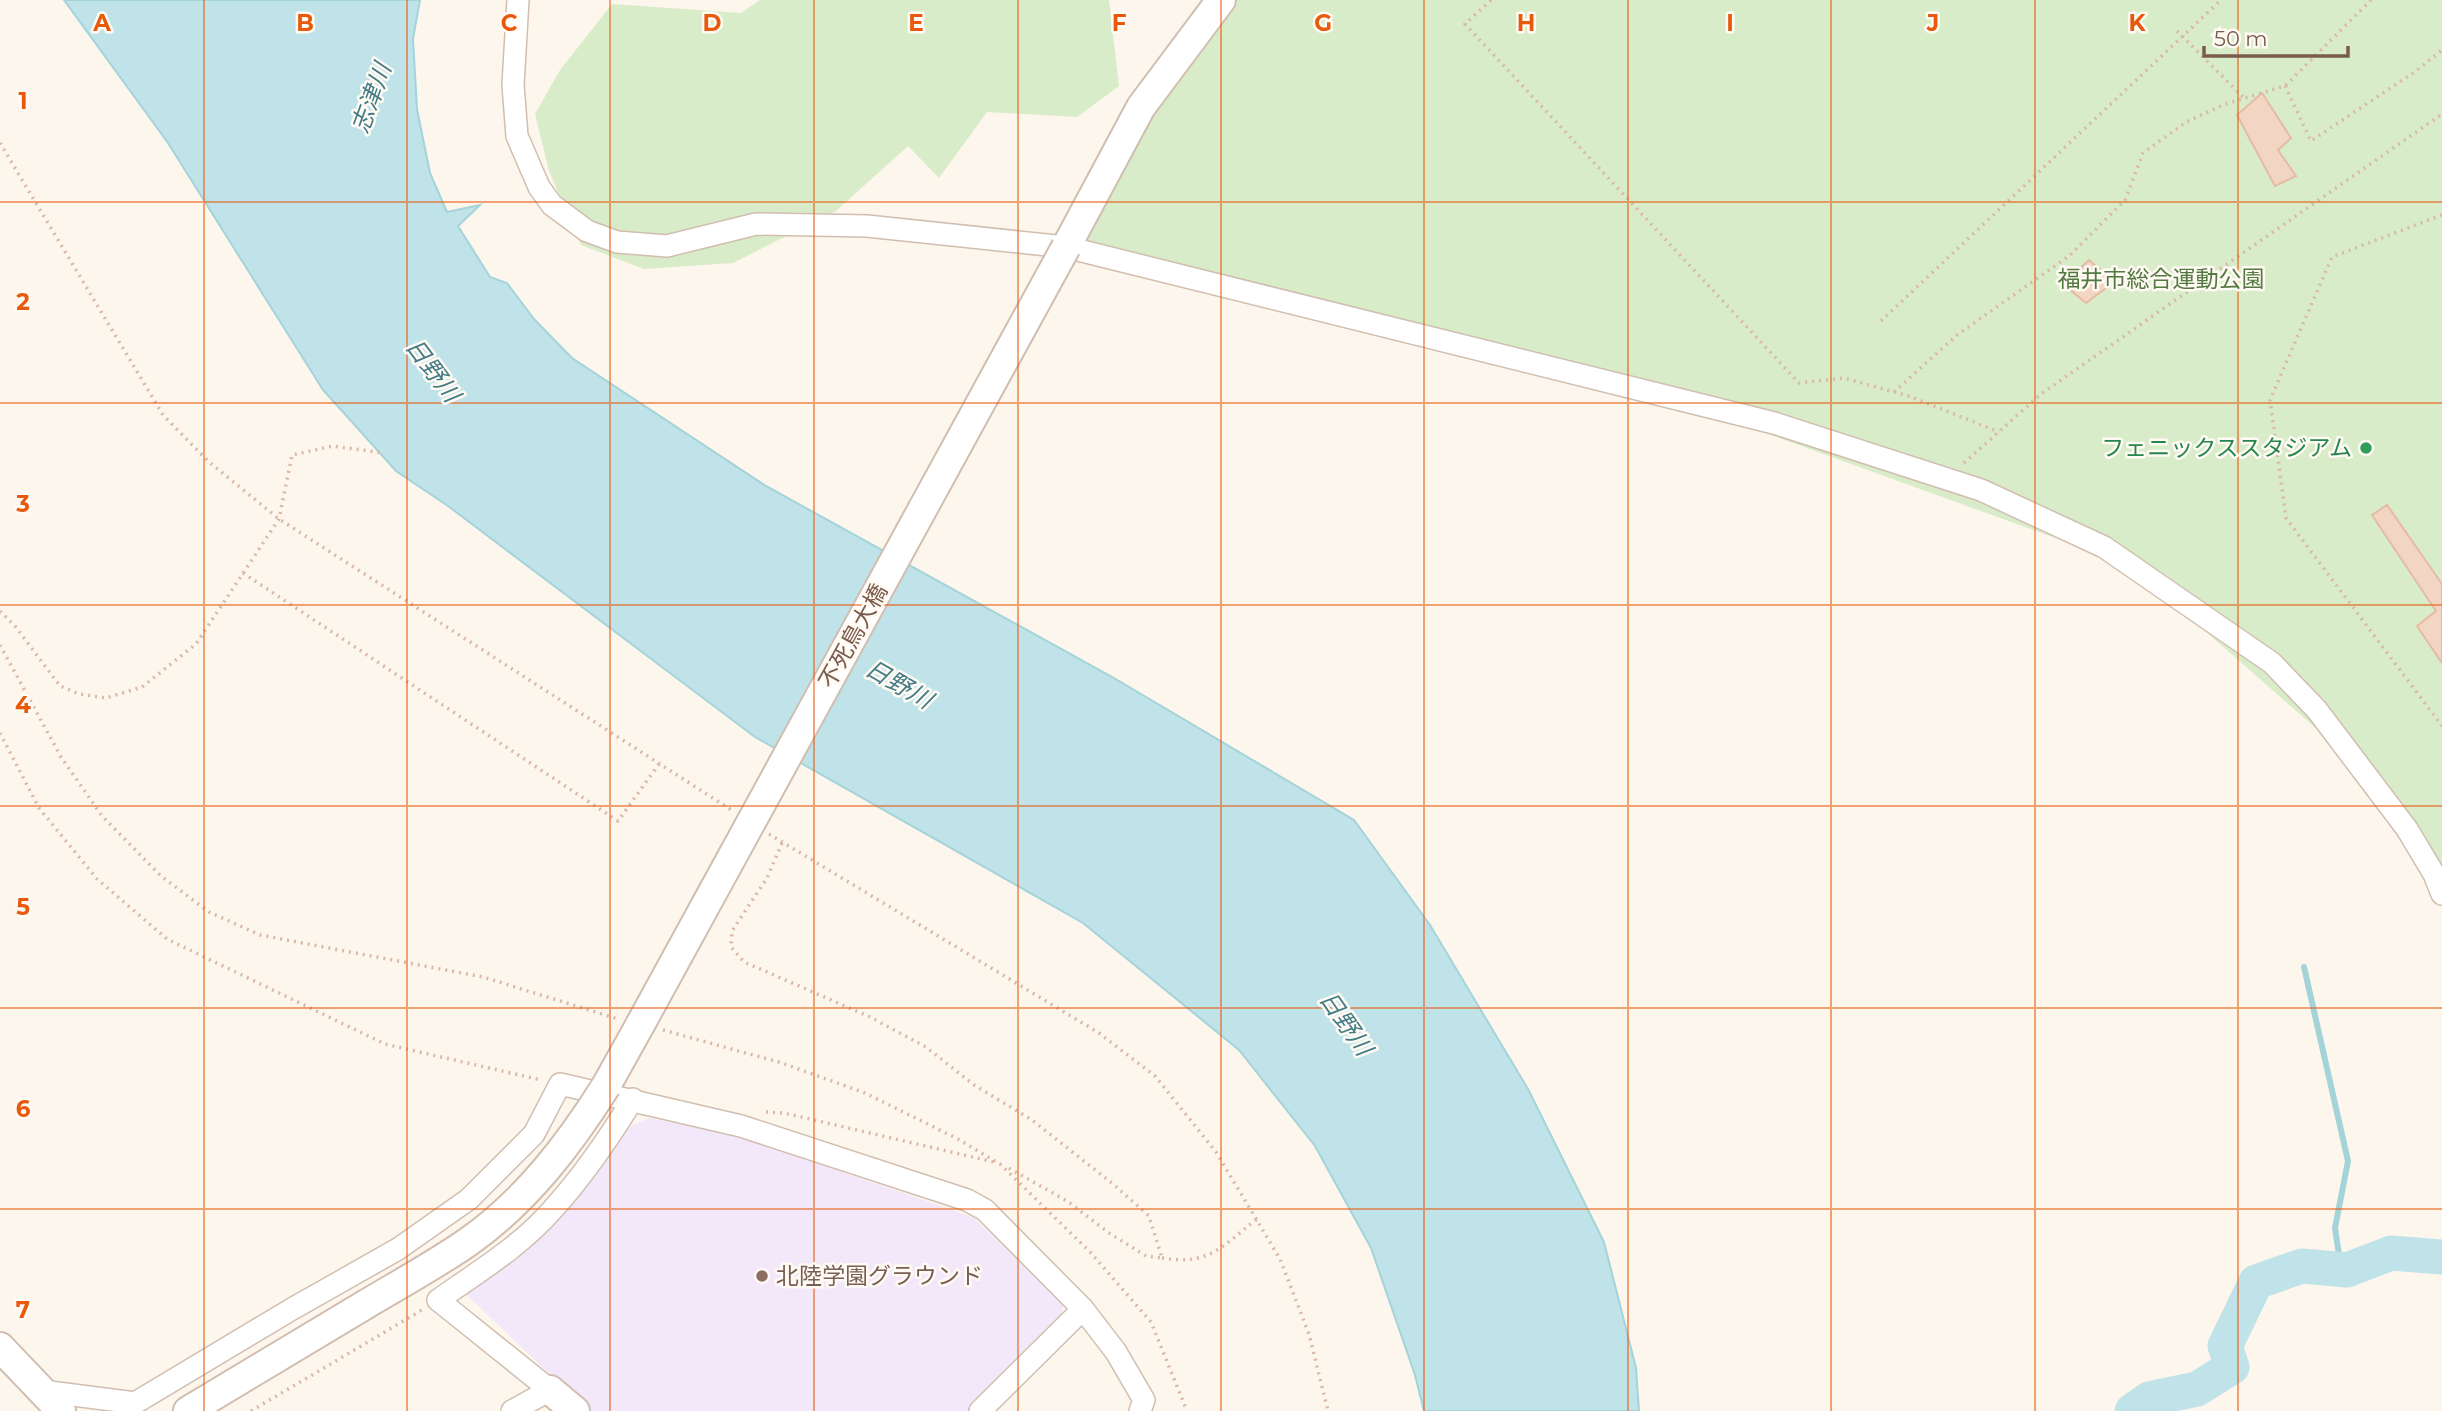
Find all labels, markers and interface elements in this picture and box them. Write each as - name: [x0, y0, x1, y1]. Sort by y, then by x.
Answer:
- text: A: [92, 9, 111, 37]
- text: B: [296, 9, 314, 37]
- text: C: [501, 9, 518, 37]
- text: D: [703, 9, 722, 37]
- text: E: [908, 9, 924, 37]
- text: F: [1112, 9, 1127, 37]
- text: G: [1314, 9, 1332, 37]
- text: H: [1517, 9, 1535, 37]
- text: I: [1726, 9, 1734, 37]
- text: J: [1926, 9, 1939, 37]
- text: K: [2128, 9, 2146, 37]
- scale bar: [2204, 14, 2348, 58]
- text: 50 m: [2214, 26, 2268, 51]
- water label: 志津川: [345, 56, 398, 137]
- text: 1: [18, 87, 28, 115]
- park label: 福井市総合運動公園: [2058, 265, 2265, 293]
- text: 2: [16, 288, 30, 316]
- water label: 日野川: [400, 333, 468, 410]
- place label: フェニックススタジアム: [2101, 434, 2352, 462]
- marker: フェニックススタジアム: [2358, 440, 2374, 456]
- text: 3: [15, 490, 30, 518]
- street label: 不死鳥大橋: [813, 579, 893, 693]
- water label: 日野川: [861, 653, 940, 716]
- text: 4: [15, 691, 31, 719]
- text: 5: [16, 893, 30, 921]
- water label: 日野川: [1313, 985, 1380, 1063]
- text: 6: [16, 1095, 31, 1123]
- place label: 北陸学園グラウンド: [776, 1262, 983, 1290]
- marker: 北陸学園グラウンド: [754, 1268, 770, 1284]
- text: 7: [16, 1296, 30, 1324]

